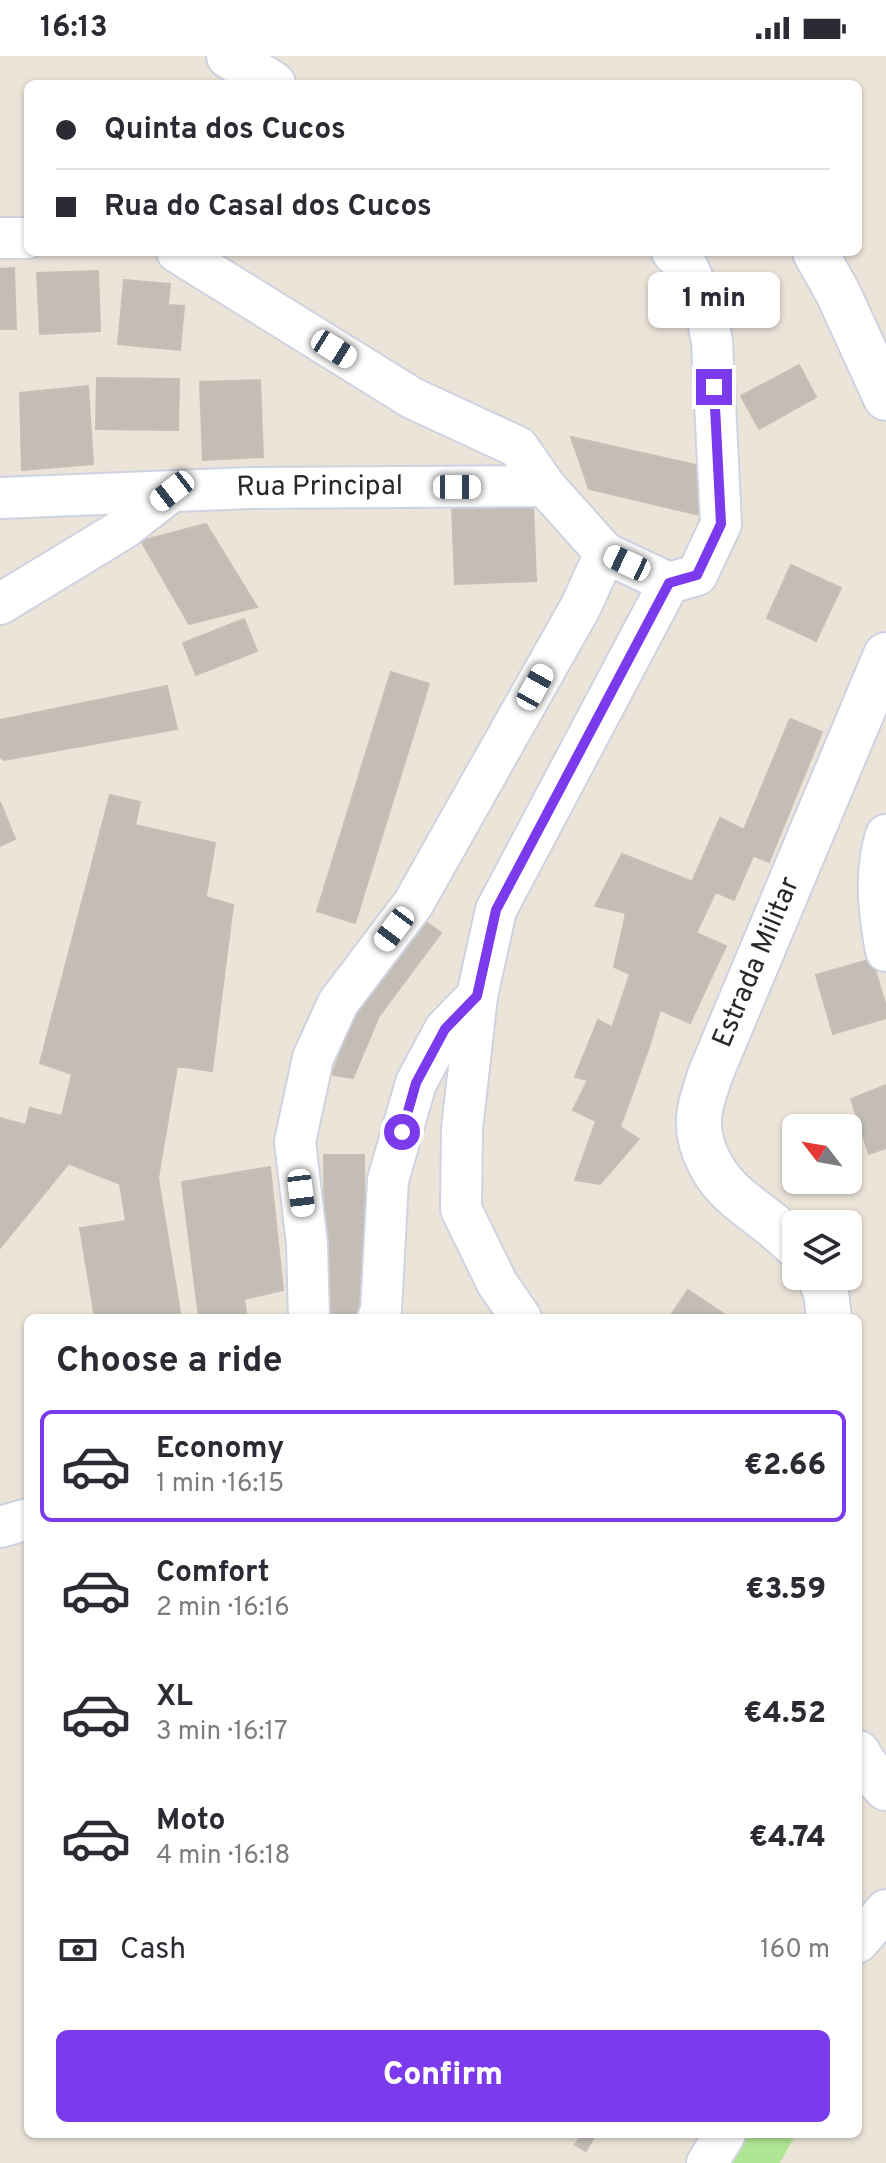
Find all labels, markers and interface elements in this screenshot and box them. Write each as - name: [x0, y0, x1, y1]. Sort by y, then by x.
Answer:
- text: 16:13: [40, 10, 108, 47]
- text: Quinta dos Cucos: [104, 112, 346, 149]
- text: Rua do Casal dos Cucos: [104, 189, 432, 226]
- callout: 1 min: [648, 271, 780, 327]
- text: 1 min: [682, 283, 746, 316]
- car: [307, 326, 361, 372]
- route end: [696, 369, 732, 405]
- car: [146, 467, 198, 515]
- street label: Rua Principal: [236, 469, 403, 507]
- car: [433, 475, 481, 499]
- car: [600, 542, 654, 584]
- car: [513, 660, 557, 714]
- street label: Estrada Militar: [705, 872, 809, 1053]
- car: [370, 903, 418, 955]
- route start: [384, 1114, 420, 1150]
- north arrow: [782, 1114, 862, 1194]
- map controls: [782, 1114, 862, 1290]
- car: [286, 1168, 316, 1218]
- button: layers: [782, 1210, 862, 1290]
- text: Choose a ride: [56, 1339, 282, 1385]
- icon: car: [60, 1430, 132, 1502]
- text: Economy: [156, 1431, 284, 1468]
- text: €2.66: [744, 1448, 826, 1485]
- text: 1 min · 16:15: [156, 1468, 284, 1501]
- icon: car: [60, 1554, 132, 1626]
- text: Comfort: [156, 1555, 269, 1592]
- text: €3.59: [745, 1572, 826, 1609]
- text: 2 min · 16:16: [156, 1592, 290, 1625]
- icon: car: [60, 1678, 132, 1750]
- text: XL: [156, 1679, 193, 1716]
- text: €4.52: [743, 1696, 826, 1733]
- text: 3 min · 16:17: [156, 1716, 287, 1749]
- icon: car: [60, 1802, 132, 1874]
- text: Moto: [156, 1803, 226, 1840]
- text: €4.74: [749, 1820, 826, 1857]
- text: 4 min · 16:18: [156, 1840, 290, 1873]
- icon: cash: [56, 1928, 100, 1972]
- text: Cash: [120, 1932, 186, 1969]
- text: 160 m: [760, 1934, 830, 1967]
- button: Confirm: [56, 2030, 830, 2122]

